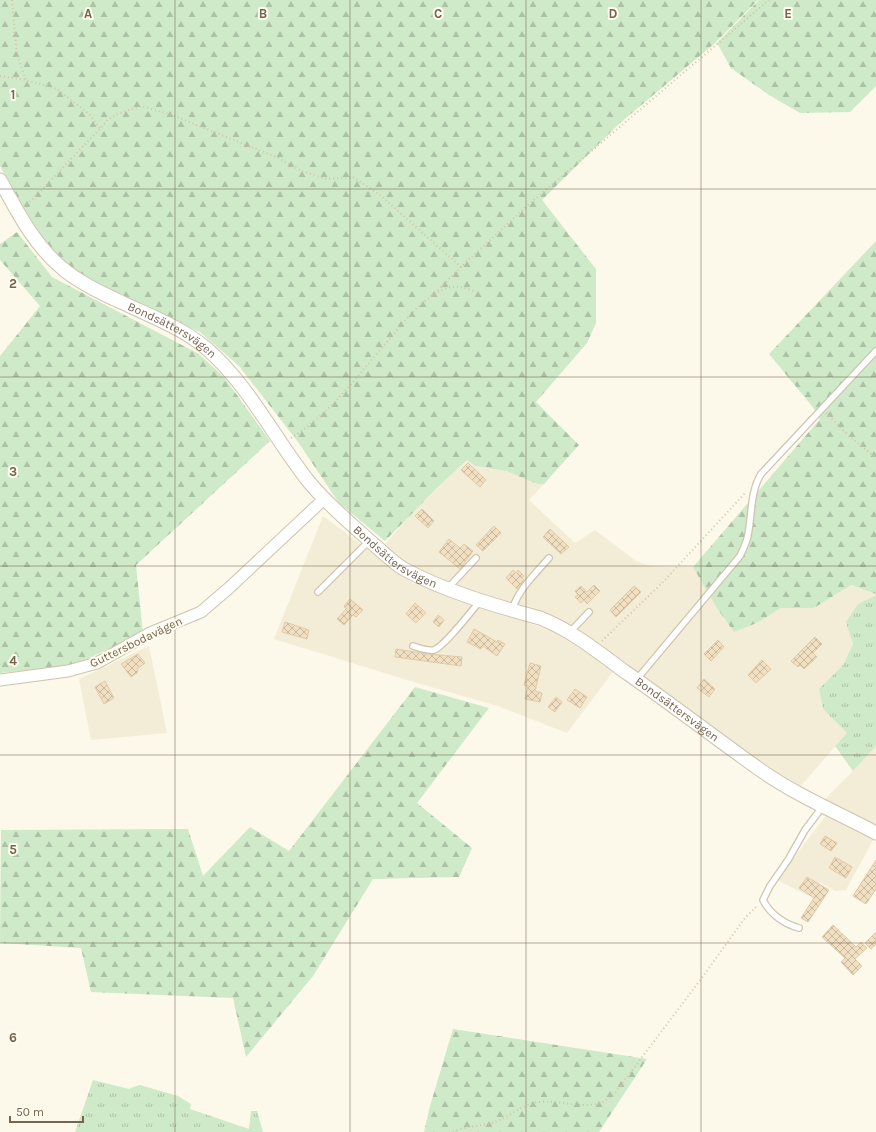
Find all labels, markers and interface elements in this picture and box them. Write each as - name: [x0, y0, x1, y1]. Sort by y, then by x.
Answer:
- text: A: [84, 6, 92, 21]
- text: B: [259, 6, 267, 21]
- text: C: [434, 6, 442, 21]
- text: D: [609, 6, 618, 21]
- text: E: [784, 6, 792, 21]
- text: 1: [11, 87, 15, 102]
- text: 2: [9, 276, 17, 291]
- street label: Bondsättersvägen: [126, 299, 219, 361]
- text: 3: [9, 464, 17, 479]
- street label: Bondsättersvägen: [350, 523, 439, 591]
- street label: Guttersbodavägen: [88, 614, 184, 670]
- text: 4: [9, 653, 17, 668]
- street label: Bondsättersvägen: [633, 674, 722, 744]
- text: 5: [9, 842, 17, 857]
- text: 6: [9, 1030, 17, 1045]
- scale bar: [10, 1098, 83, 1124]
- text: 50 m: [16, 1105, 44, 1119]

